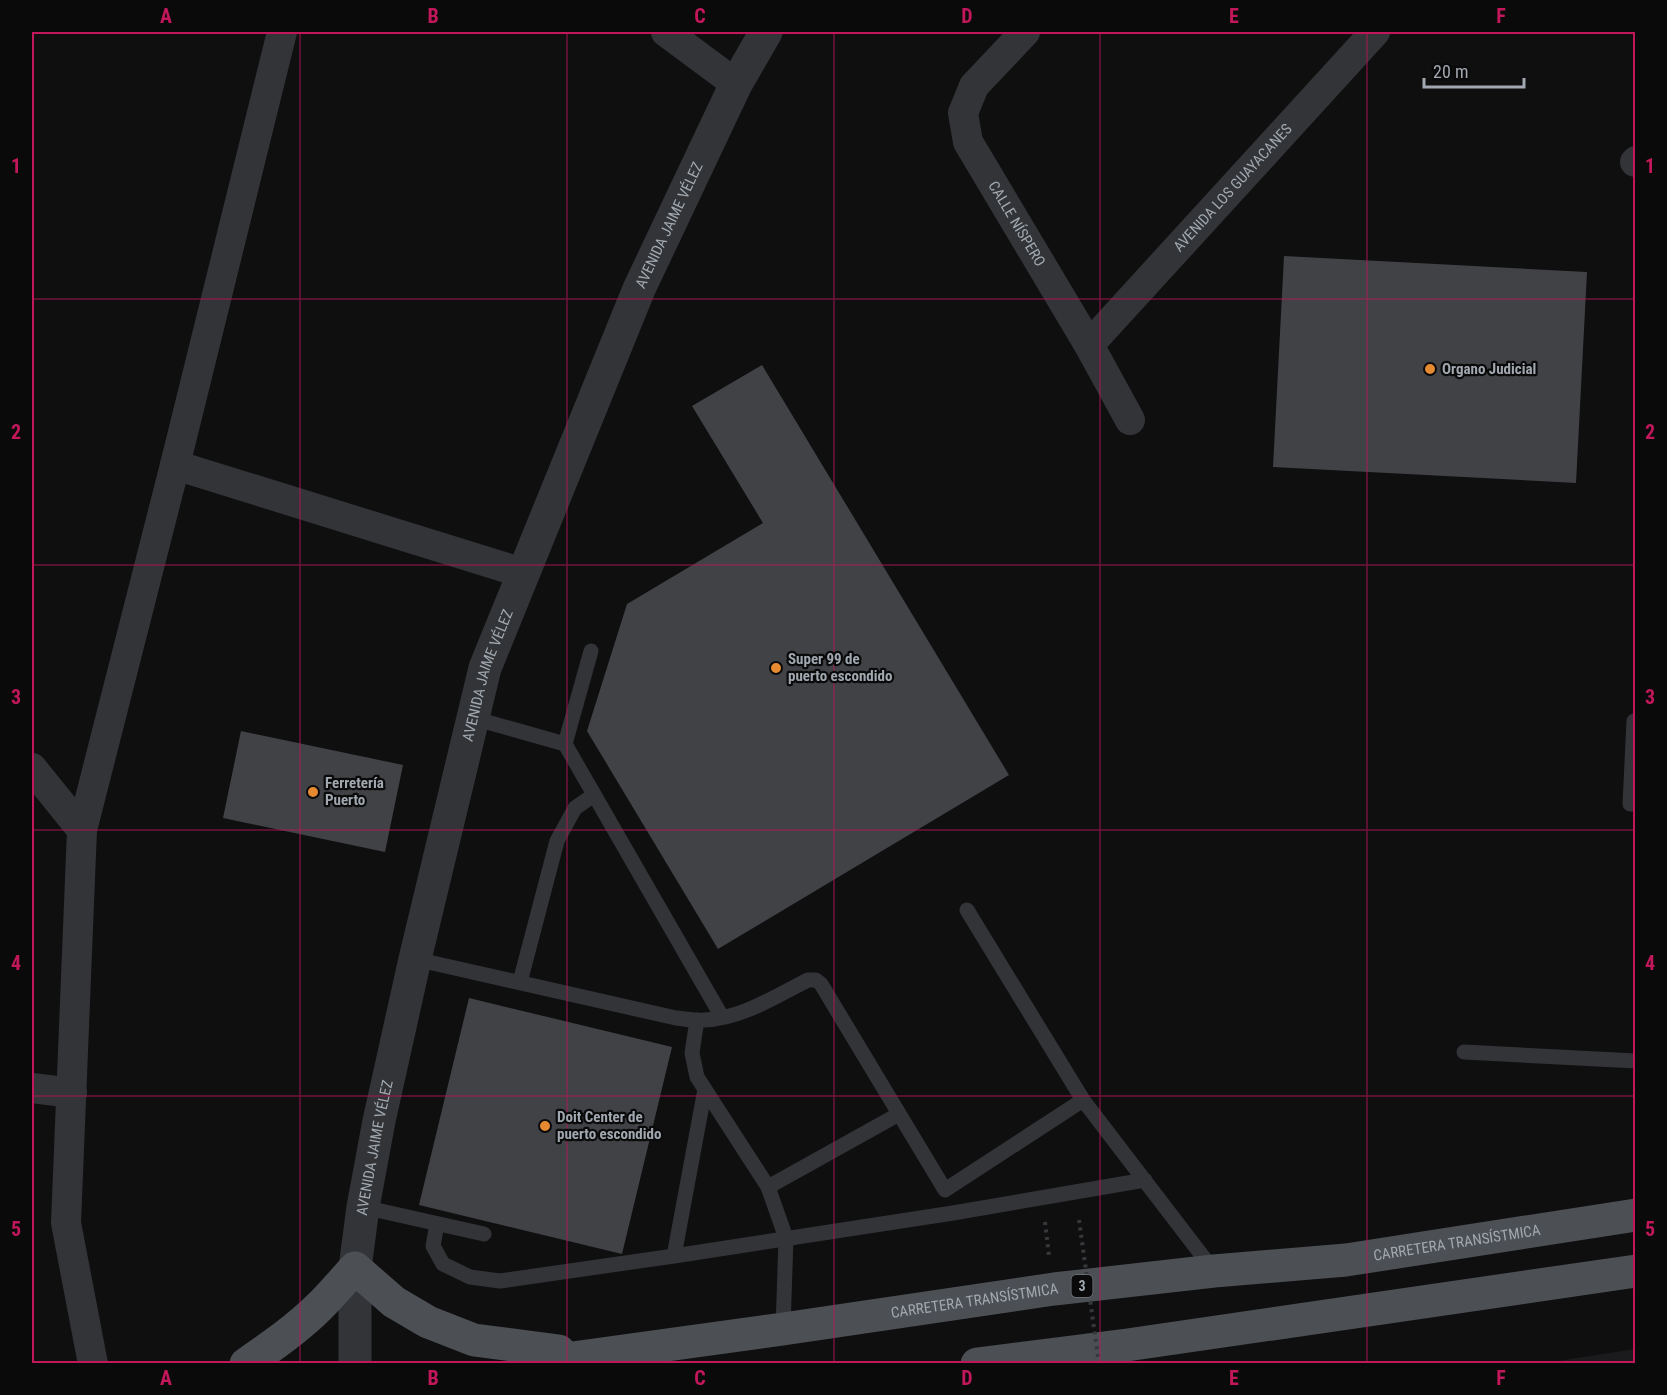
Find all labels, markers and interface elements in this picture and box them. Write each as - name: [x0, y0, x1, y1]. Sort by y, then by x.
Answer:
- text: A: [160, 4, 172, 28]
- text: B: [427, 4, 439, 28]
- text: C: [694, 4, 706, 28]
- text: D: [961, 4, 973, 28]
- text: E: [1229, 4, 1239, 28]
- text: F: [1496, 4, 1506, 28]
- scale bar: [1424, 51, 1524, 89]
- text: 20 m: [1433, 61, 1468, 82]
- street label: AVENIDA LOS GUAYACANES: [1170, 120, 1296, 255]
- text: 1: [11, 154, 21, 178]
- text: 1: [1645, 154, 1655, 178]
- street label: AVENIDA JAIME VÉLEZ: [632, 159, 707, 291]
- street label: CALLE NÍSPERO: [984, 178, 1049, 270]
- place label: Organo Judicial: [1442, 360, 1536, 378]
- marker: Organo Judicial: [1423, 362, 1437, 376]
- text: 2: [11, 420, 21, 444]
- text: 2: [1645, 420, 1655, 444]
- street label: AVENIDA JAIME VÉLEZ: [459, 607, 517, 743]
- place label: Super 99 de puerto escondido: [788, 650, 892, 685]
- marker: Super 99 de puerto escondido: [769, 661, 783, 675]
- text: 3: [11, 685, 21, 709]
- text: 3: [1645, 685, 1655, 709]
- place label: Ferretería Puerto: [325, 774, 384, 809]
- marker: Ferretería Puerto: [306, 785, 320, 799]
- text: 4: [11, 951, 21, 975]
- text: 4: [1645, 951, 1655, 975]
- street label: AVENIDA JAIME VÉLEZ: [353, 1078, 397, 1216]
- place label: Doit Center de puerto escondido: [557, 1108, 661, 1143]
- marker: Doit Center de puerto escondido: [538, 1119, 552, 1133]
- text: 5: [11, 1217, 21, 1241]
- text: 5: [1645, 1217, 1655, 1241]
- street label: CARRETERA TRANSÍSTMICA: [1372, 1221, 1542, 1265]
- road number: 3: [1072, 1275, 1092, 1297]
- street label: CARRETERA TRANSÍSTMICA: [890, 1279, 1060, 1322]
- text: A: [160, 1366, 172, 1390]
- text: B: [427, 1366, 439, 1390]
- text: C: [694, 1366, 706, 1390]
- text: D: [961, 1366, 973, 1390]
- text: E: [1229, 1366, 1239, 1390]
- text: F: [1496, 1366, 1506, 1390]

